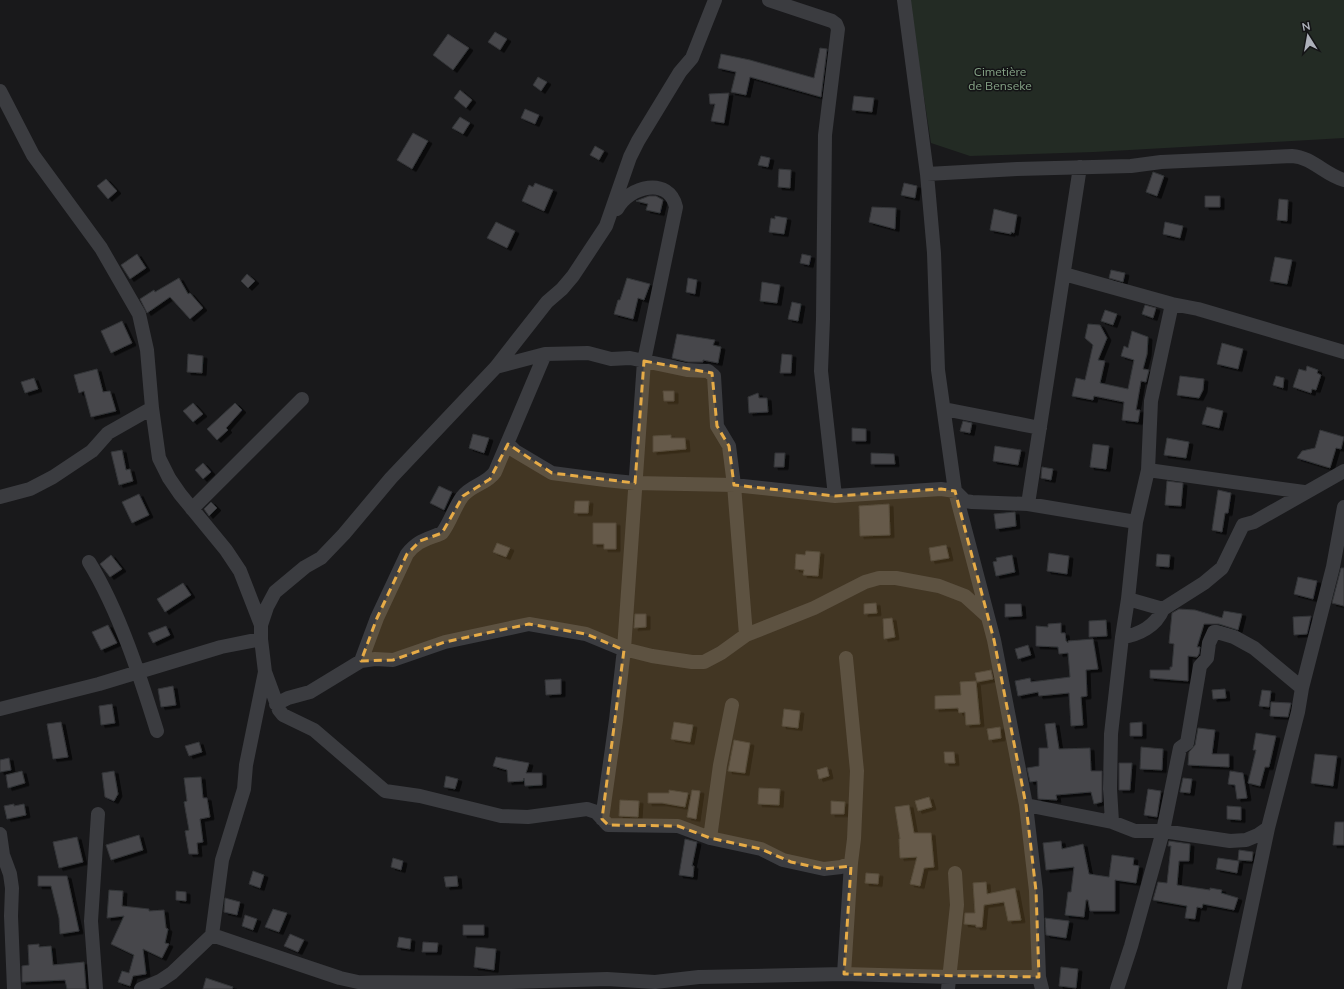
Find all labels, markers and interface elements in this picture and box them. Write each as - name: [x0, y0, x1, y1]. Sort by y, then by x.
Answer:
- north arrow: [1288, 16, 1328, 56]
- text: N: [1301, 19, 1312, 34]
- park label: Cimetière de Benseke: [968, 64, 1032, 93]

